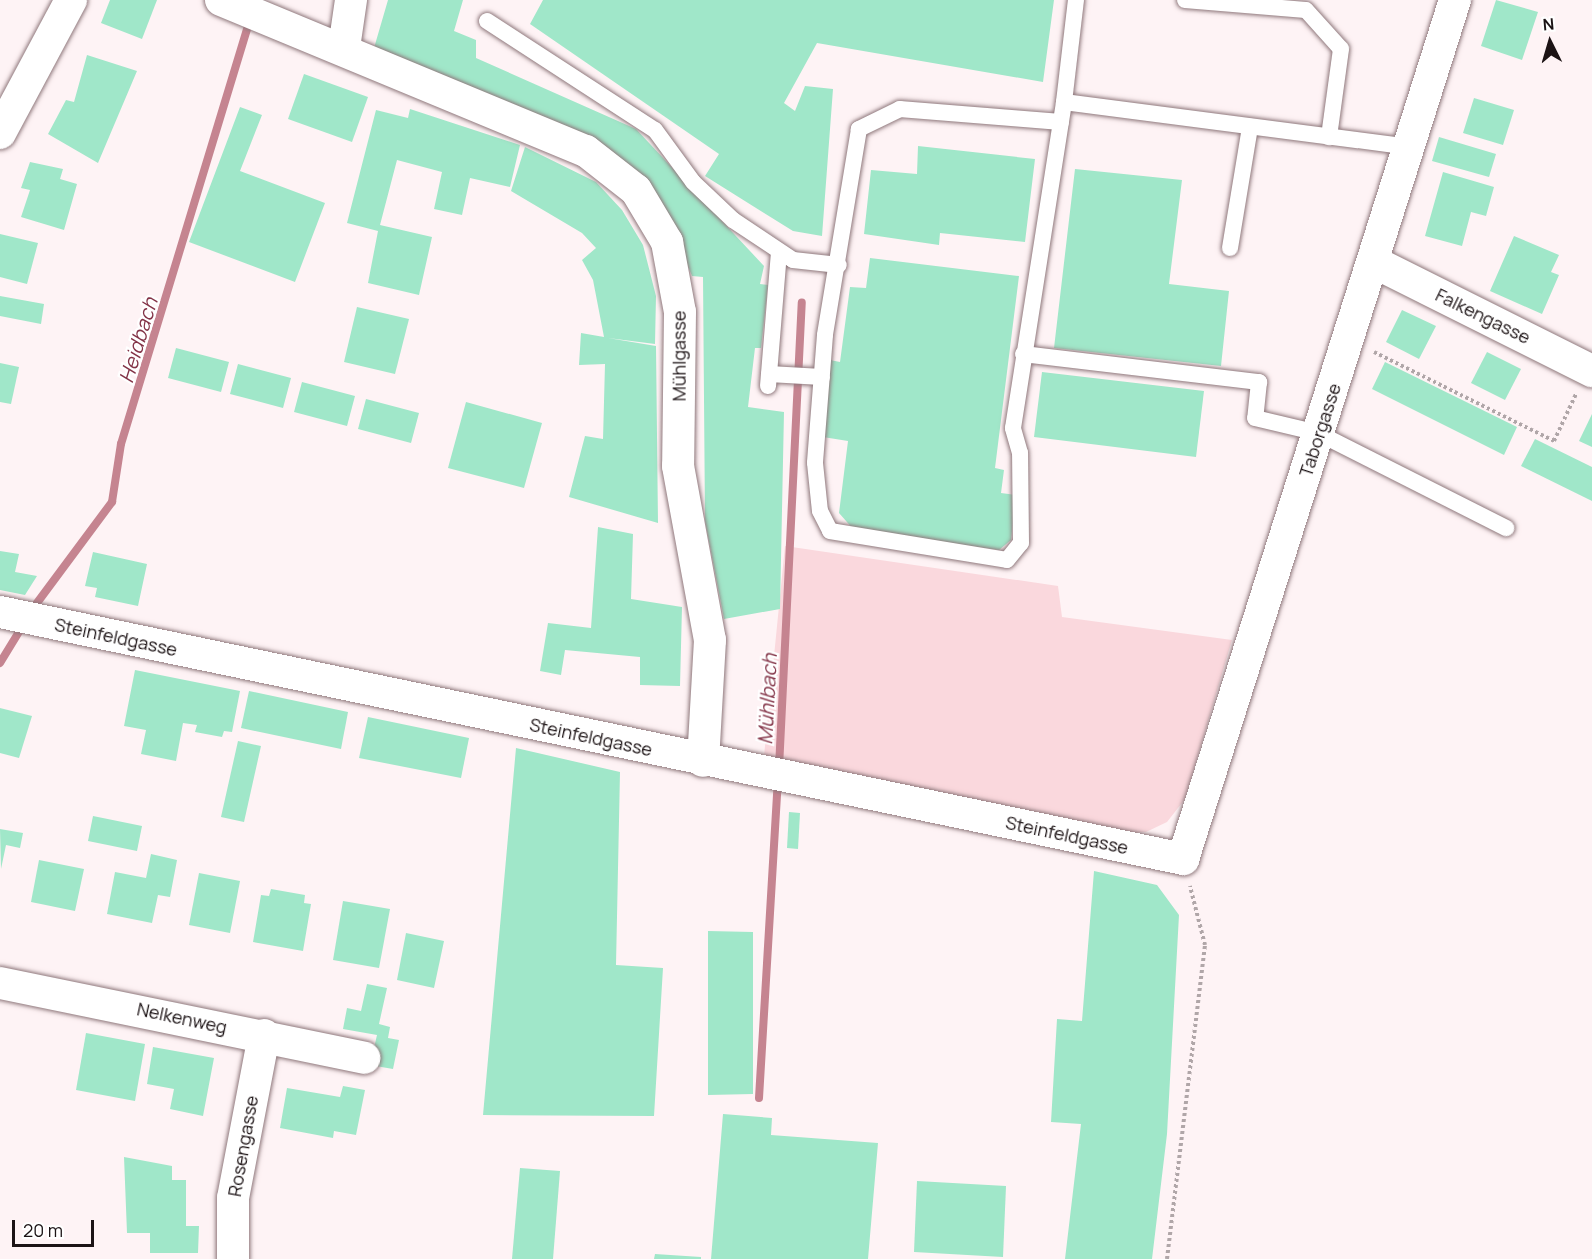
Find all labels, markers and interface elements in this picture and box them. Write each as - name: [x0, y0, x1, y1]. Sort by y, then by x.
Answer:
- north arrow: [1520, 12, 1580, 72]
- text: N: [1542, 13, 1555, 36]
- street label: Falkengasse: [1432, 284, 1534, 348]
- water label: Heidbach: [114, 295, 162, 385]
- street label: Mühlgasse: [668, 311, 690, 401]
- street label: Taborgasse: [1295, 381, 1345, 479]
- street label: Steinfeldgasse: [53, 613, 179, 661]
- water label: Mühlbach: [753, 653, 781, 745]
- street label: Steinfeldgasse: [528, 713, 654, 761]
- street label: Steinfeldgasse: [1004, 811, 1130, 859]
- street label: Nelkenweg: [135, 998, 229, 1038]
- street label: Rosengasse: [223, 1094, 263, 1198]
- scale bar: [15, 1208, 98, 1246]
- text: 20 m: [23, 1218, 63, 1242]

